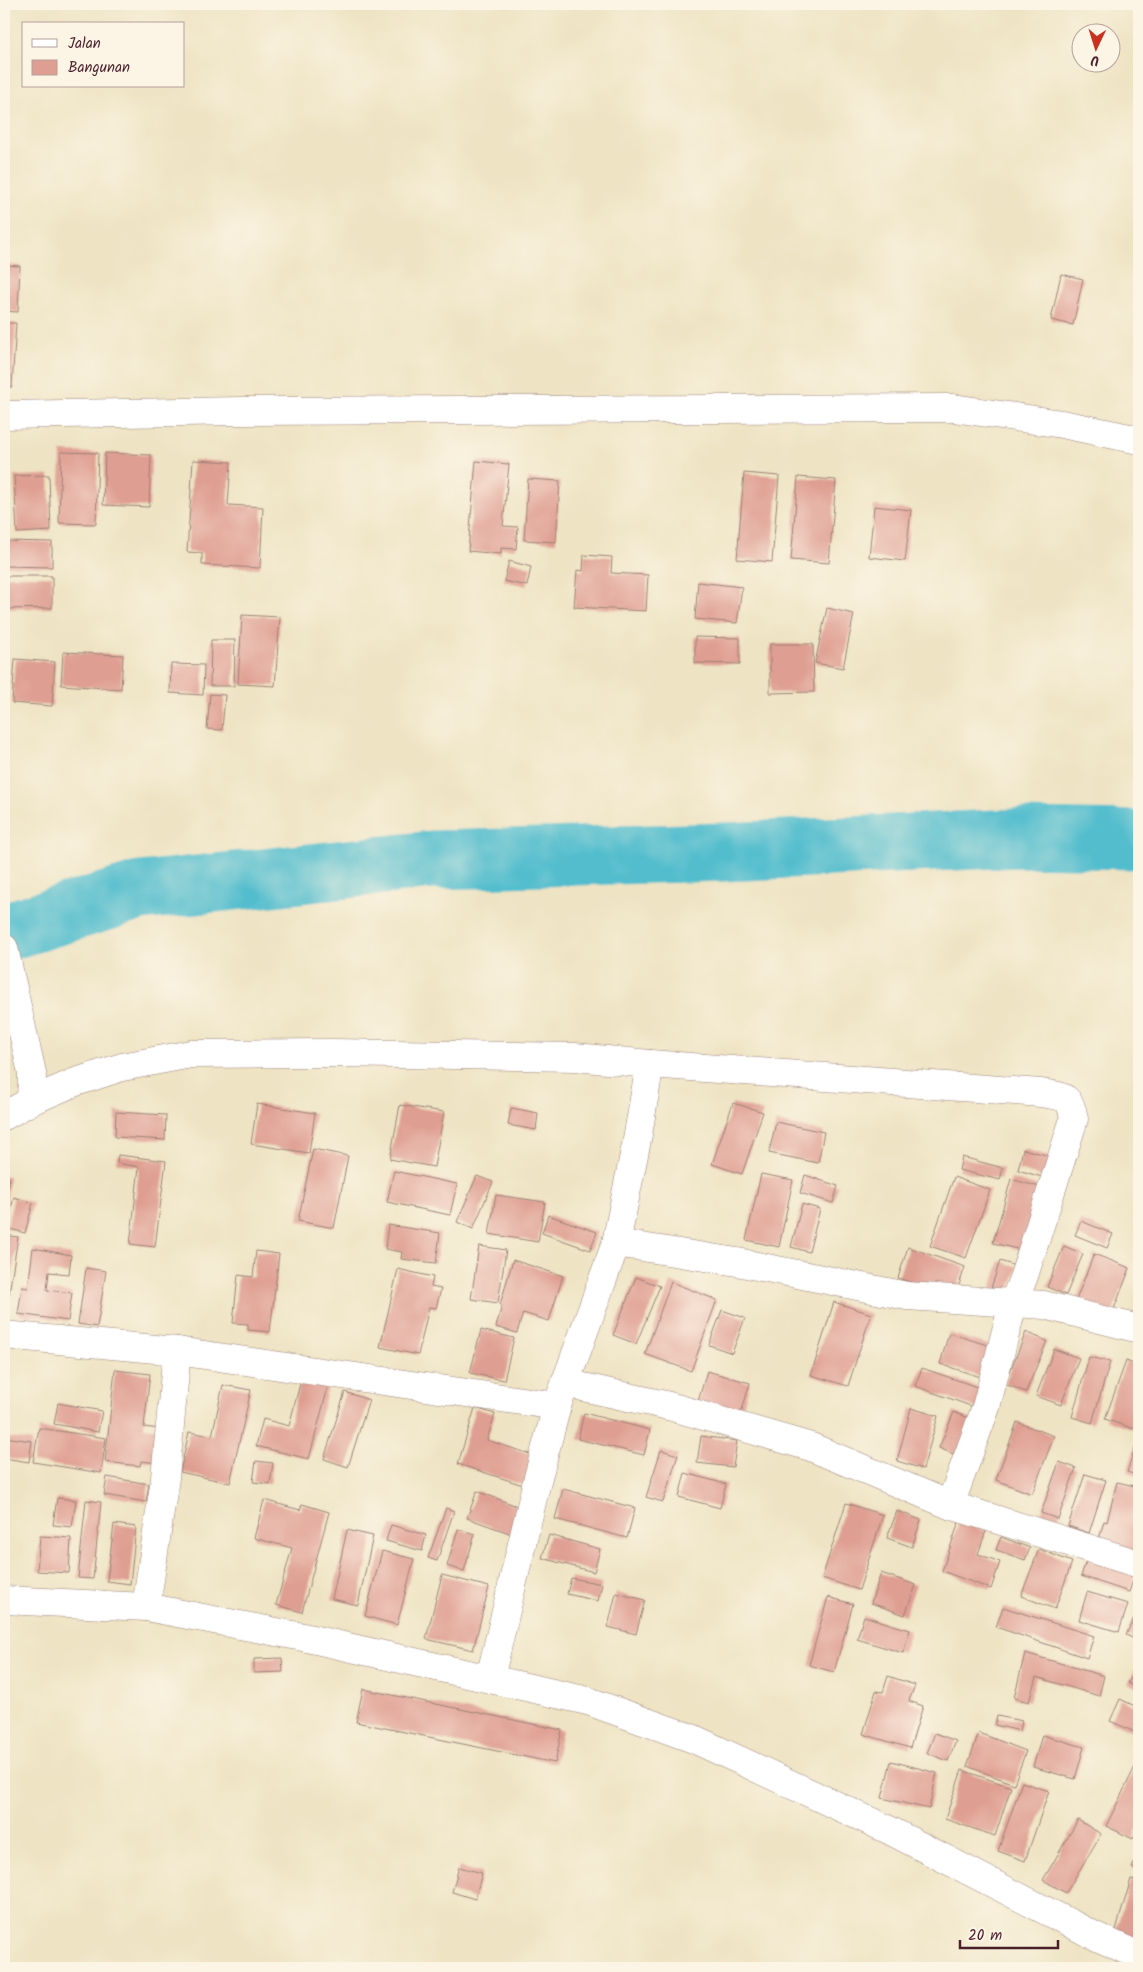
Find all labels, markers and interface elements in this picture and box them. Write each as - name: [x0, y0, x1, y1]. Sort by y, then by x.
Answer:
- legend: [22, 22, 185, 88]
- north arrow: [1070, 22, 1120, 72]
- text: Jalan: [68, 32, 101, 56]
- text: U: [1090, 49, 1100, 71]
- text: Bangunan: [68, 56, 130, 80]
- scale bar: [960, 1917, 1058, 1949]
- text: 20 m: [968, 1924, 1002, 1948]

